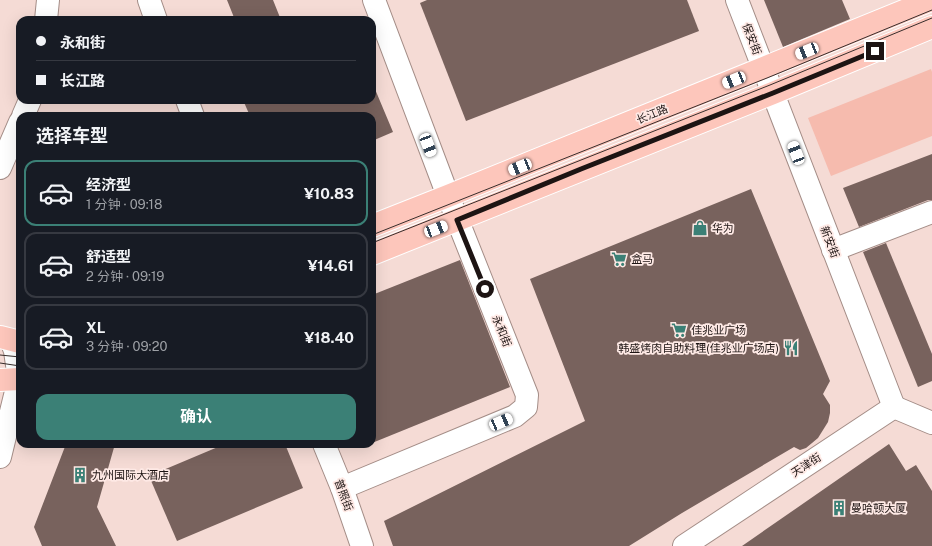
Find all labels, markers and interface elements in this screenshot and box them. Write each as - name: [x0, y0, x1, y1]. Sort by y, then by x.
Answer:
- street label: 保安街: [740, 21, 764, 57]
- text: 永和街: [60, 34, 105, 51]
- car: [794, 41, 820, 61]
- route end: [866, 42, 884, 60]
- car: [721, 70, 747, 90]
- text: 长江路: [60, 72, 105, 89]
- street label: 长江路: [634, 102, 670, 126]
- text: 选择车型: [36, 125, 108, 146]
- car: [418, 132, 438, 158]
- car: [786, 140, 806, 166]
- car: [507, 157, 533, 177]
- icon: car: [38, 175, 74, 211]
- text: 经济型: [86, 176, 131, 193]
- text: ¥10.83: [304, 185, 354, 202]
- text: 1 分钟 · 09:18: [86, 197, 162, 212]
- car: [423, 219, 449, 239]
- shop icon: 华为: [691, 219, 709, 237]
- place label: 华为: [712, 222, 734, 234]
- street label: 新安街: [818, 224, 842, 260]
- icon: car: [38, 247, 74, 283]
- text: 舒适型: [86, 248, 131, 265]
- supermarket icon: 盒马: [610, 250, 628, 268]
- place label: 盒马: [631, 253, 653, 265]
- text: ¥14.61: [307, 257, 354, 274]
- text: 2 分钟 · 09:19: [86, 269, 164, 284]
- route start: [476, 280, 494, 298]
- street label: 永和街: [490, 313, 514, 349]
- icon: car: [38, 319, 74, 355]
- text: XL: [86, 319, 105, 336]
- supermarket icon: 佳兆业广场: [670, 321, 688, 339]
- place label: 佳兆业广场: [691, 324, 746, 336]
- text: ¥18.40: [304, 329, 354, 346]
- text: 3 分钟 · 09:20: [86, 339, 167, 354]
- restaurant icon: 韩盛烤肉自助料理(佳兆业广场店): [782, 339, 800, 357]
- place label: 韩盛烤肉自助料理(佳兆业广场店): [618, 342, 779, 354]
- button: 确认: [36, 394, 356, 440]
- car: [488, 412, 514, 432]
- street label: 天津街: [789, 451, 823, 479]
- building icon: 九州国际大酒店: [71, 466, 89, 484]
- place label: 九州国际大酒店: [92, 469, 169, 481]
- street label: 普照街: [333, 477, 355, 513]
- building icon: 曼哈顿大厦: [830, 499, 848, 517]
- place label: 曼哈顿大厦: [851, 502, 906, 514]

